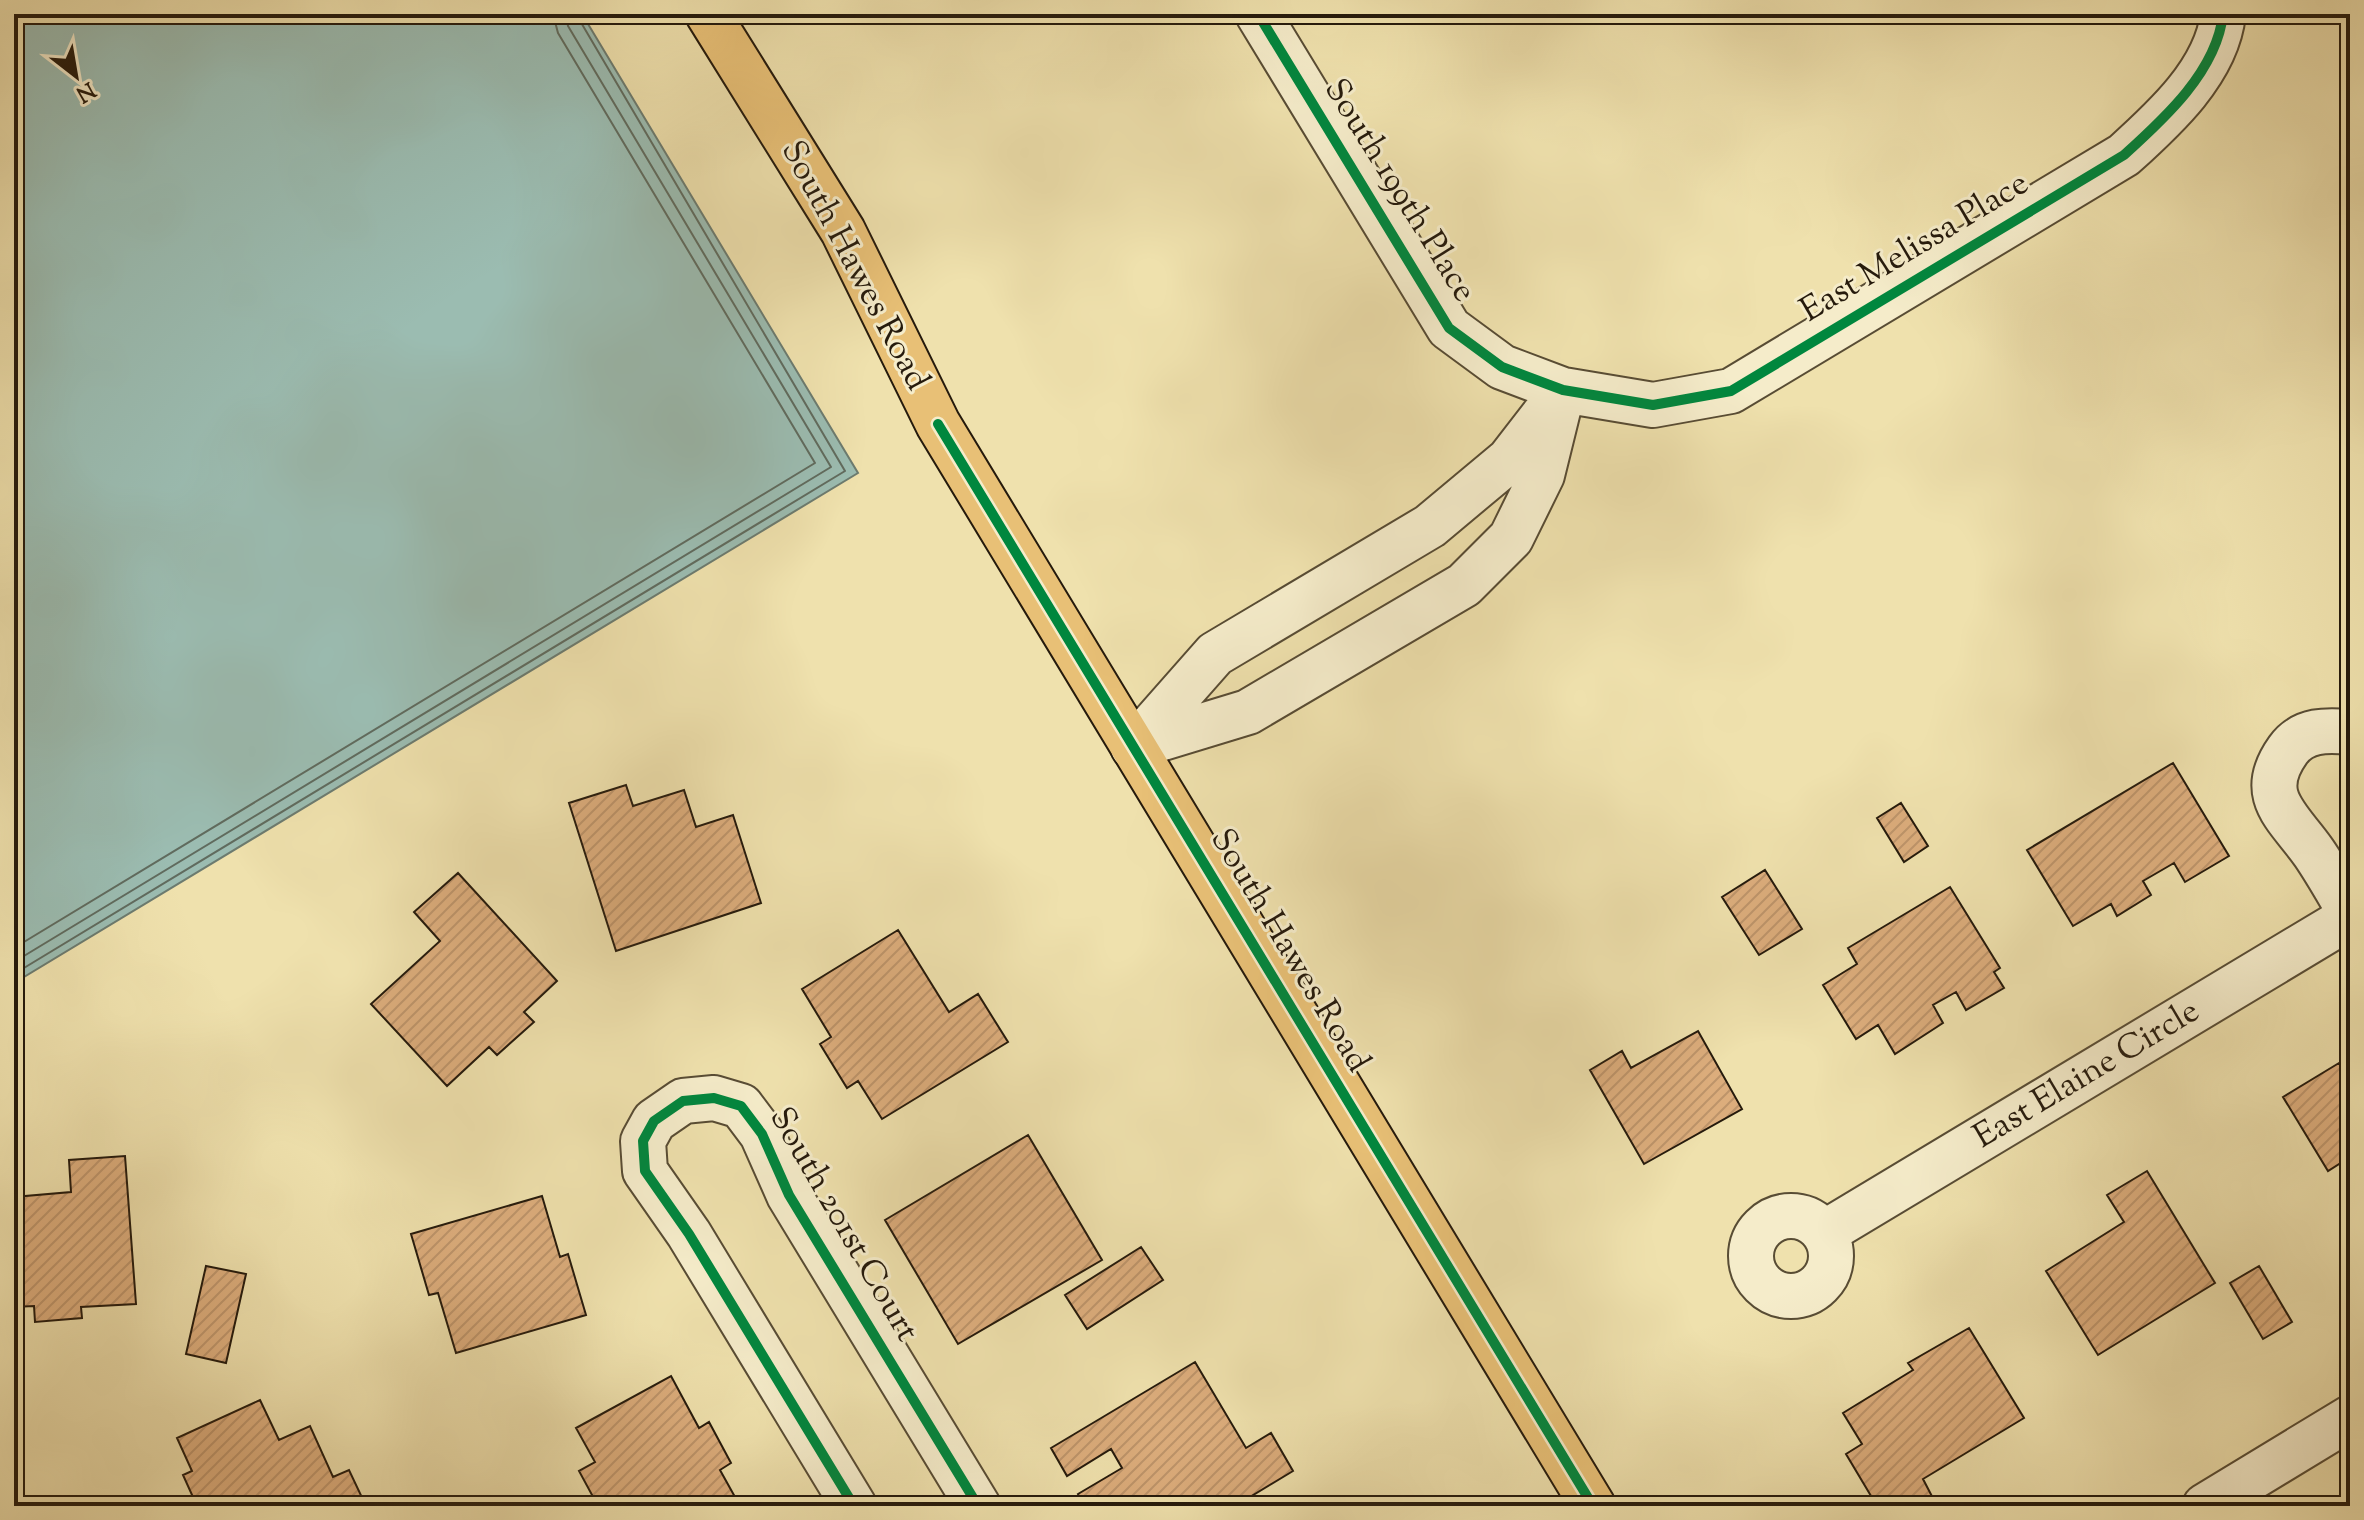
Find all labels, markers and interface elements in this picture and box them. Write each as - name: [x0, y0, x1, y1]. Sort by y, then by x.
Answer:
- north arrow: [36, 36, 116, 116]
- street label: South 199th Place: [1311, 70, 1487, 312]
- text: N: [69, 72, 101, 109]
- street label: South Hawes Road: [767, 132, 941, 400]
- street label: East Melissa Place: [1791, 160, 2039, 336]
- street label: South Hawes Road: [1197, 820, 1381, 1082]
- street label: East Elaine Circle: [1965, 988, 2209, 1162]
- street label: South 201st Court: [756, 1099, 930, 1352]

